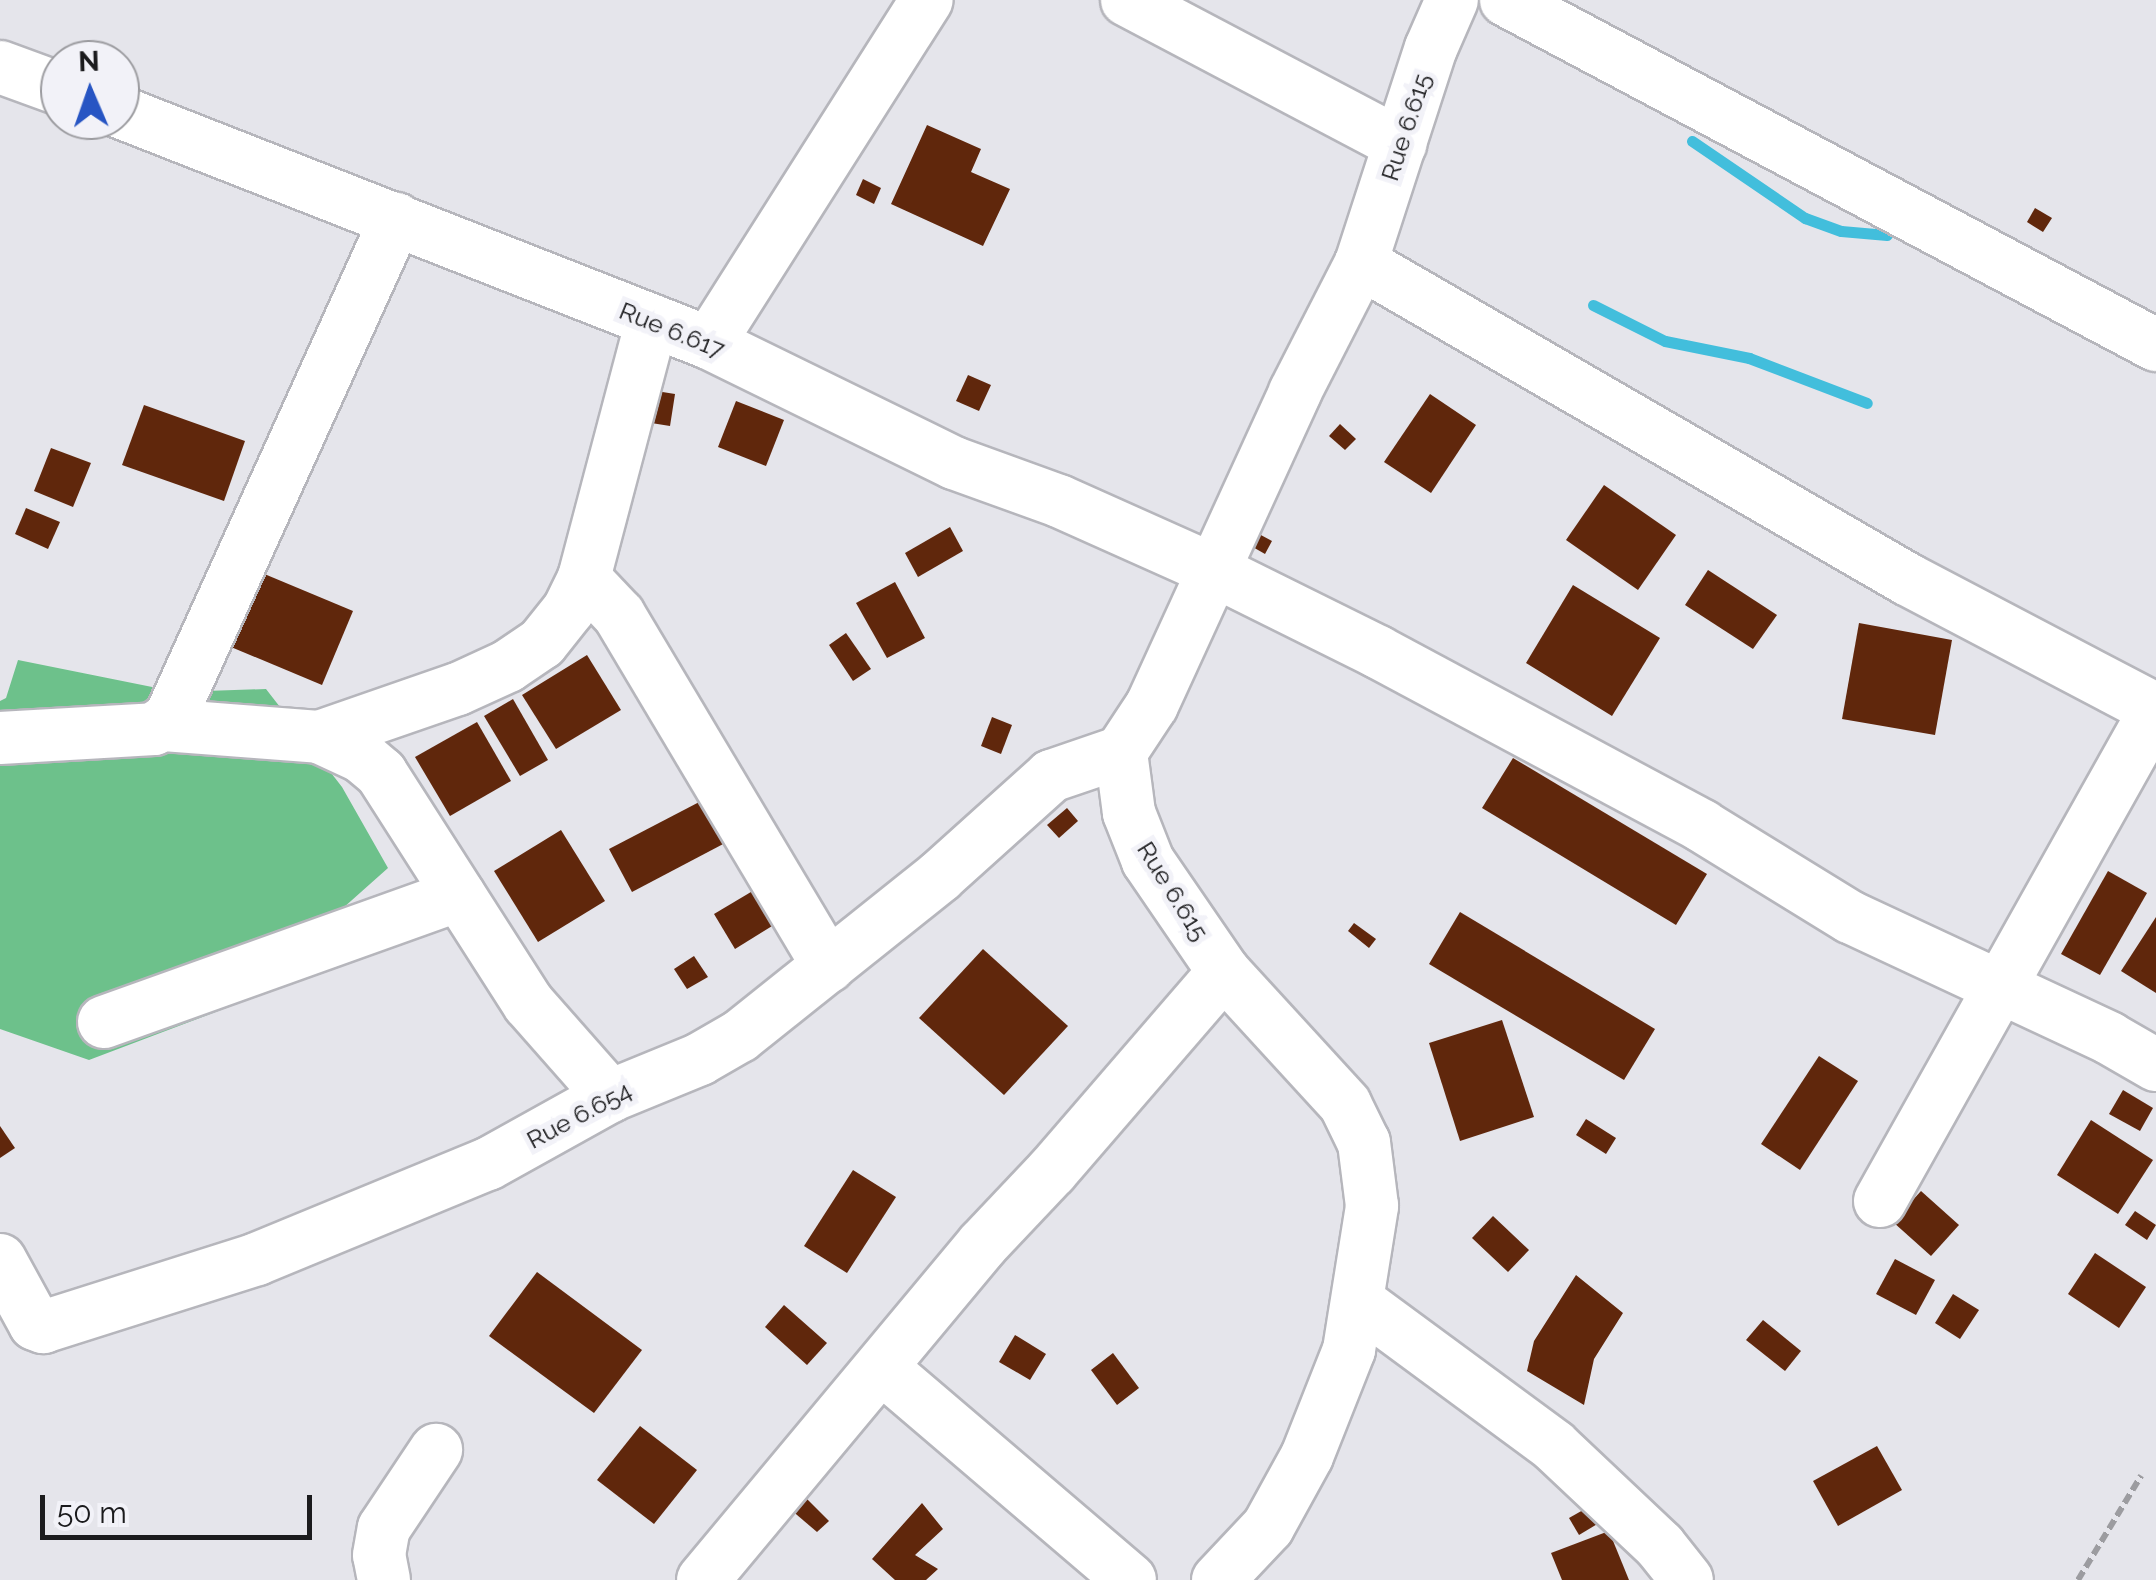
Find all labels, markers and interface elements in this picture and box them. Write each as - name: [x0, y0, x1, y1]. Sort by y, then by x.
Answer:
- north arrow: [40, 40, 140, 140]
- text: N: [78, 45, 100, 78]
- street label: Rue 6.615: [1375, 69, 1437, 185]
- street label: Rue 6.617: [615, 295, 729, 365]
- street label: Rue 6.615: [1131, 836, 1215, 946]
- street label: Rue 6.654: [522, 1075, 636, 1155]
- scale bar: [45, 1475, 318, 1537]
- text: 50 m: [57, 1495, 127, 1530]

